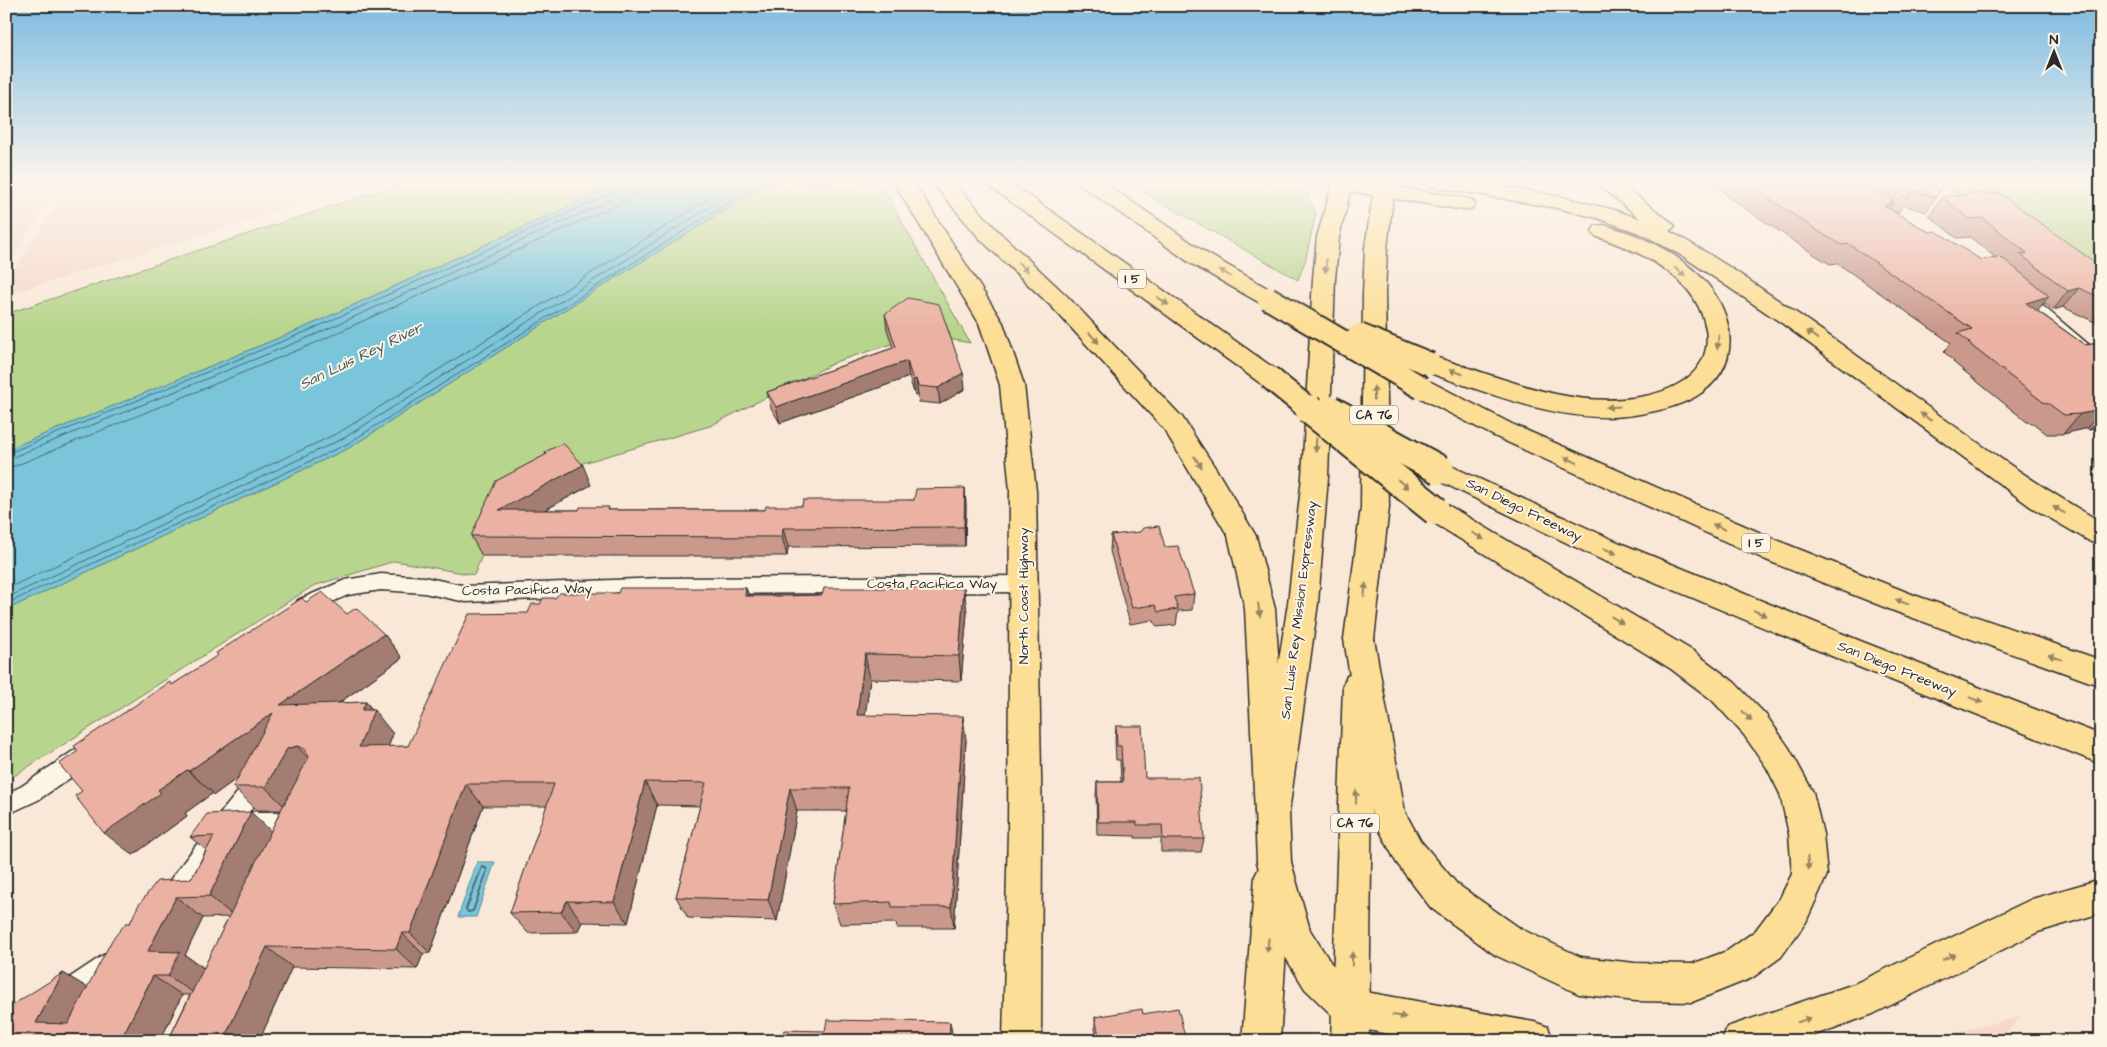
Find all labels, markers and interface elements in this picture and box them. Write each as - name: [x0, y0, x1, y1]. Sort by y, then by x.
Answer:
- north arrow: [2030, 28, 2080, 78]
- text: N: [2050, 30, 2059, 50]
- one-way arrow: [1321, 258, 1329, 274]
- one-way arrow: [1017, 261, 1029, 273]
- one-way arrow: [1673, 266, 1686, 277]
- one-way arrow: [1219, 269, 1232, 278]
- road number: I 5: [1118, 270, 1146, 288]
- one-way arrow: [1156, 296, 1170, 306]
- water label: San Luis Rey River: [296, 316, 428, 396]
- one-way arrow: [1806, 329, 1819, 340]
- one-way arrow: [1088, 331, 1100, 343]
- one-way arrow: [1714, 335, 1722, 351]
- one-way arrow: [1448, 368, 1463, 376]
- one-way arrow: [1370, 385, 1378, 401]
- one-way arrow: [1605, 404, 1621, 412]
- road number: CA 76: [1350, 406, 1398, 424]
- one-way arrow: [1920, 411, 1933, 422]
- one-way arrow: [1312, 438, 1320, 454]
- one-way arrow: [1193, 455, 1203, 468]
- one-way arrow: [1564, 456, 1578, 464]
- street label: San Diego Freeway: [1463, 473, 1586, 547]
- one-way arrow: [1396, 479, 1409, 490]
- street label: San Luis Rey Mission Expressway: [1276, 499, 1322, 720]
- one-way arrow: [2051, 506, 2066, 514]
- one-way arrow: [1712, 522, 1726, 530]
- street label: North Coast Highway: [1014, 527, 1034, 664]
- one-way arrow: [1471, 532, 1484, 541]
- road number: I 5: [1742, 534, 1770, 552]
- one-way arrow: [1603, 547, 1617, 555]
- street label: Costa Pacifica Way: [867, 574, 997, 594]
- street label: Costa Pacifica Way: [462, 579, 593, 601]
- one-way arrow: [1361, 582, 1369, 598]
- one-way arrow: [1894, 598, 1909, 606]
- one-way arrow: [1256, 602, 1264, 618]
- one-way arrow: [1753, 610, 1767, 618]
- one-way arrow: [1610, 616, 1623, 625]
- street label: San Diego Freeway: [1834, 636, 1960, 702]
- one-way arrow: [2047, 652, 2062, 660]
- one-way arrow: [1969, 697, 1983, 705]
- one-way arrow: [1741, 710, 1753, 722]
- one-way arrow: [1352, 788, 1360, 804]
- road number: CA 76: [1331, 814, 1379, 832]
- one-way arrow: [1805, 855, 1813, 871]
- one-way arrow: [1263, 938, 1271, 954]
- one-way arrow: [1348, 951, 1356, 967]
- one-way arrow: [1942, 953, 1956, 961]
- one-way arrow: [1391, 1013, 1407, 1021]
- one-way arrow: [1797, 1015, 1812, 1023]

